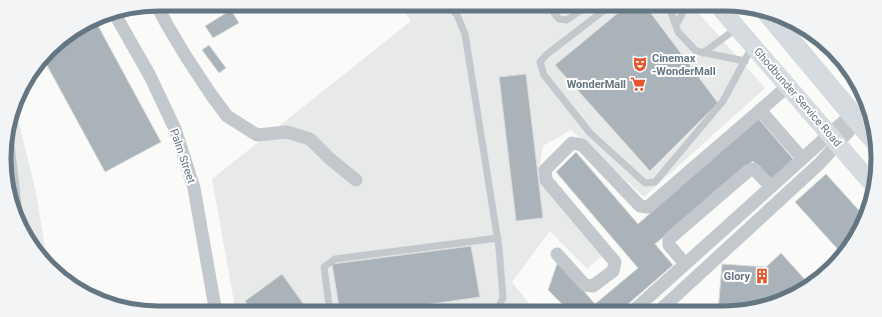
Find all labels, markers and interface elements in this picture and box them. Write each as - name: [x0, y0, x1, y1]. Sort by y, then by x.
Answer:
- street label: Ghodbunder Service Road: [751, 45, 844, 149]
- place label: Cinemax -WonderMall: [652, 52, 716, 78]
- theatre icon: Cinemax -WonderMall: [631, 55, 649, 73]
- supermarket icon: WonderMall: [629, 75, 647, 93]
- place label: WonderMall: [567, 78, 626, 91]
- street label: Palm Street: [167, 127, 198, 186]
- building icon: Glory: [753, 267, 771, 285]
- place label: Glory: [724, 270, 750, 283]

